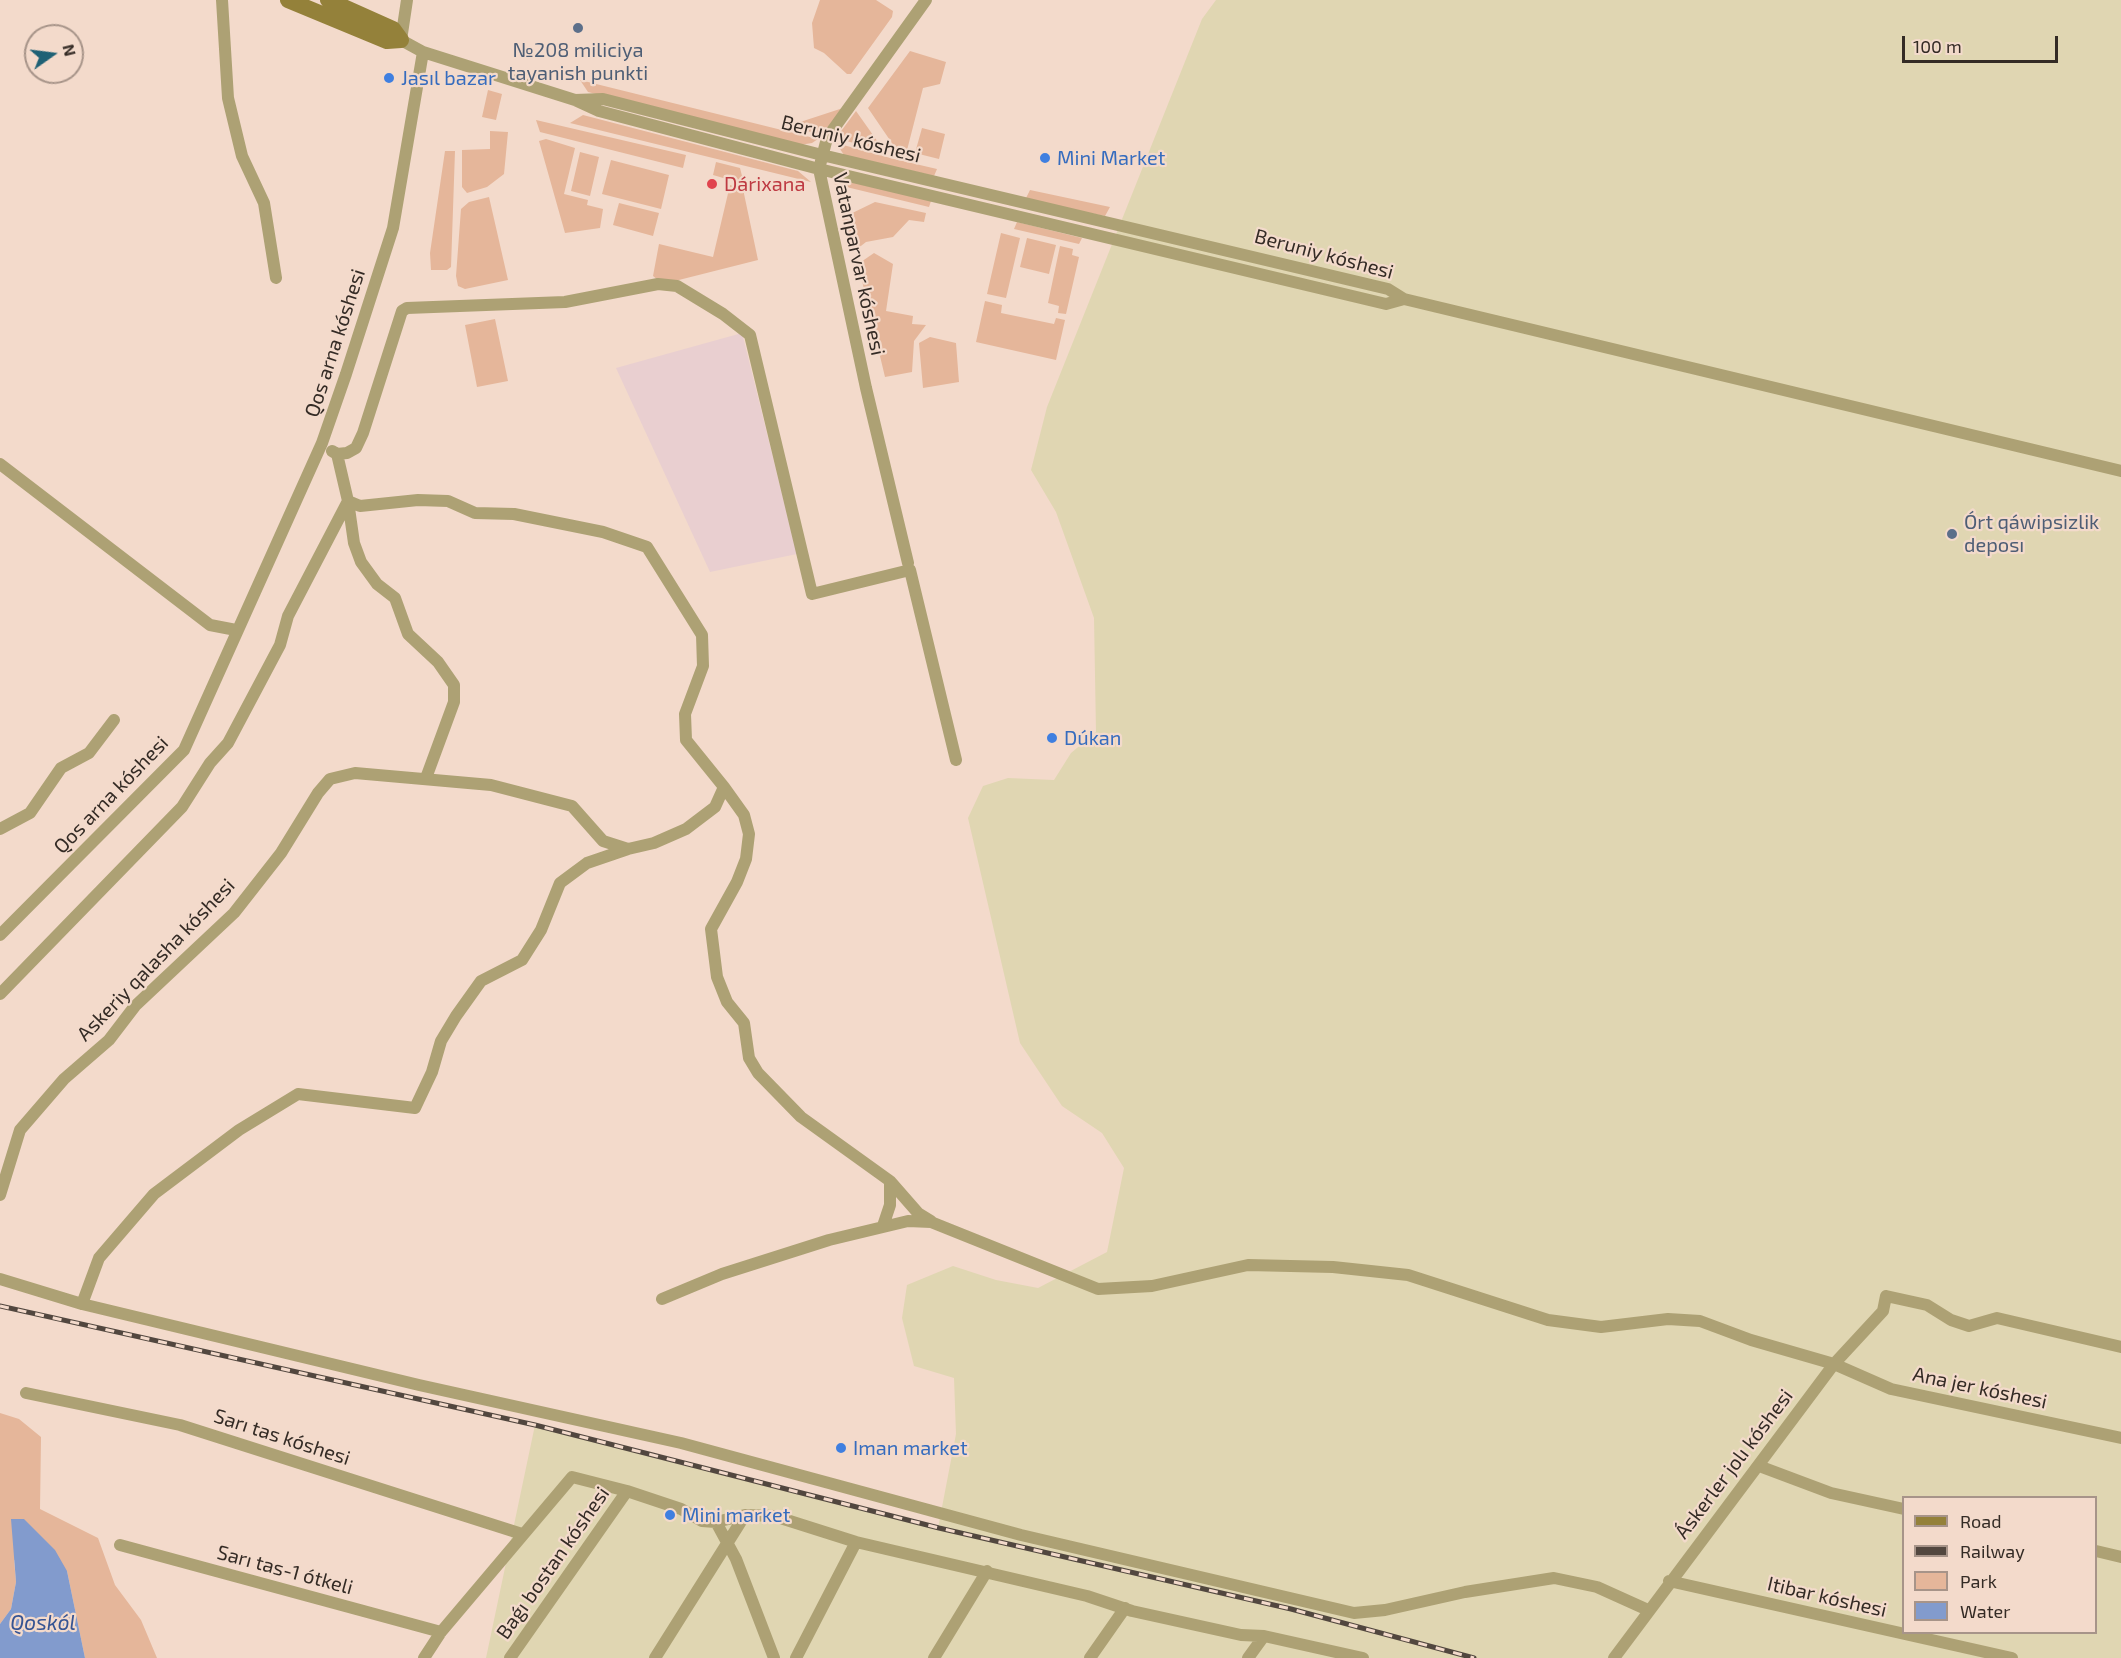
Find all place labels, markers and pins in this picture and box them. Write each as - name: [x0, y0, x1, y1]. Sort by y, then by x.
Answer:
- marker: №208 miliciya tayanish punkti: [571, 21, 585, 35]
- place label: №208 miliciya tayanish punkti: [508, 38, 648, 85]
- place label: Jasıl bazar: [401, 66, 496, 90]
- marker: Jasıl bazar: [382, 71, 396, 85]
- place label: Mini Market: [1057, 146, 1165, 170]
- marker: Mini Market: [1038, 151, 1052, 165]
- place label: Dárixana: [724, 172, 805, 196]
- marker: Dárixana: [705, 177, 719, 191]
- place label: Órt qáwipsizlik deposı: [1964, 510, 2099, 557]
- marker: Órt qáwipsizlik deposı: [1945, 527, 1959, 541]
- place label: Dúkan: [1064, 726, 1121, 750]
- marker: Dúkan: [1045, 731, 1059, 745]
- place label: Iman market: [853, 1436, 968, 1460]
- marker: Iman market: [834, 1441, 848, 1455]
- place label: Mini market: [682, 1503, 790, 1527]
- marker: Mini market: [663, 1508, 677, 1522]

